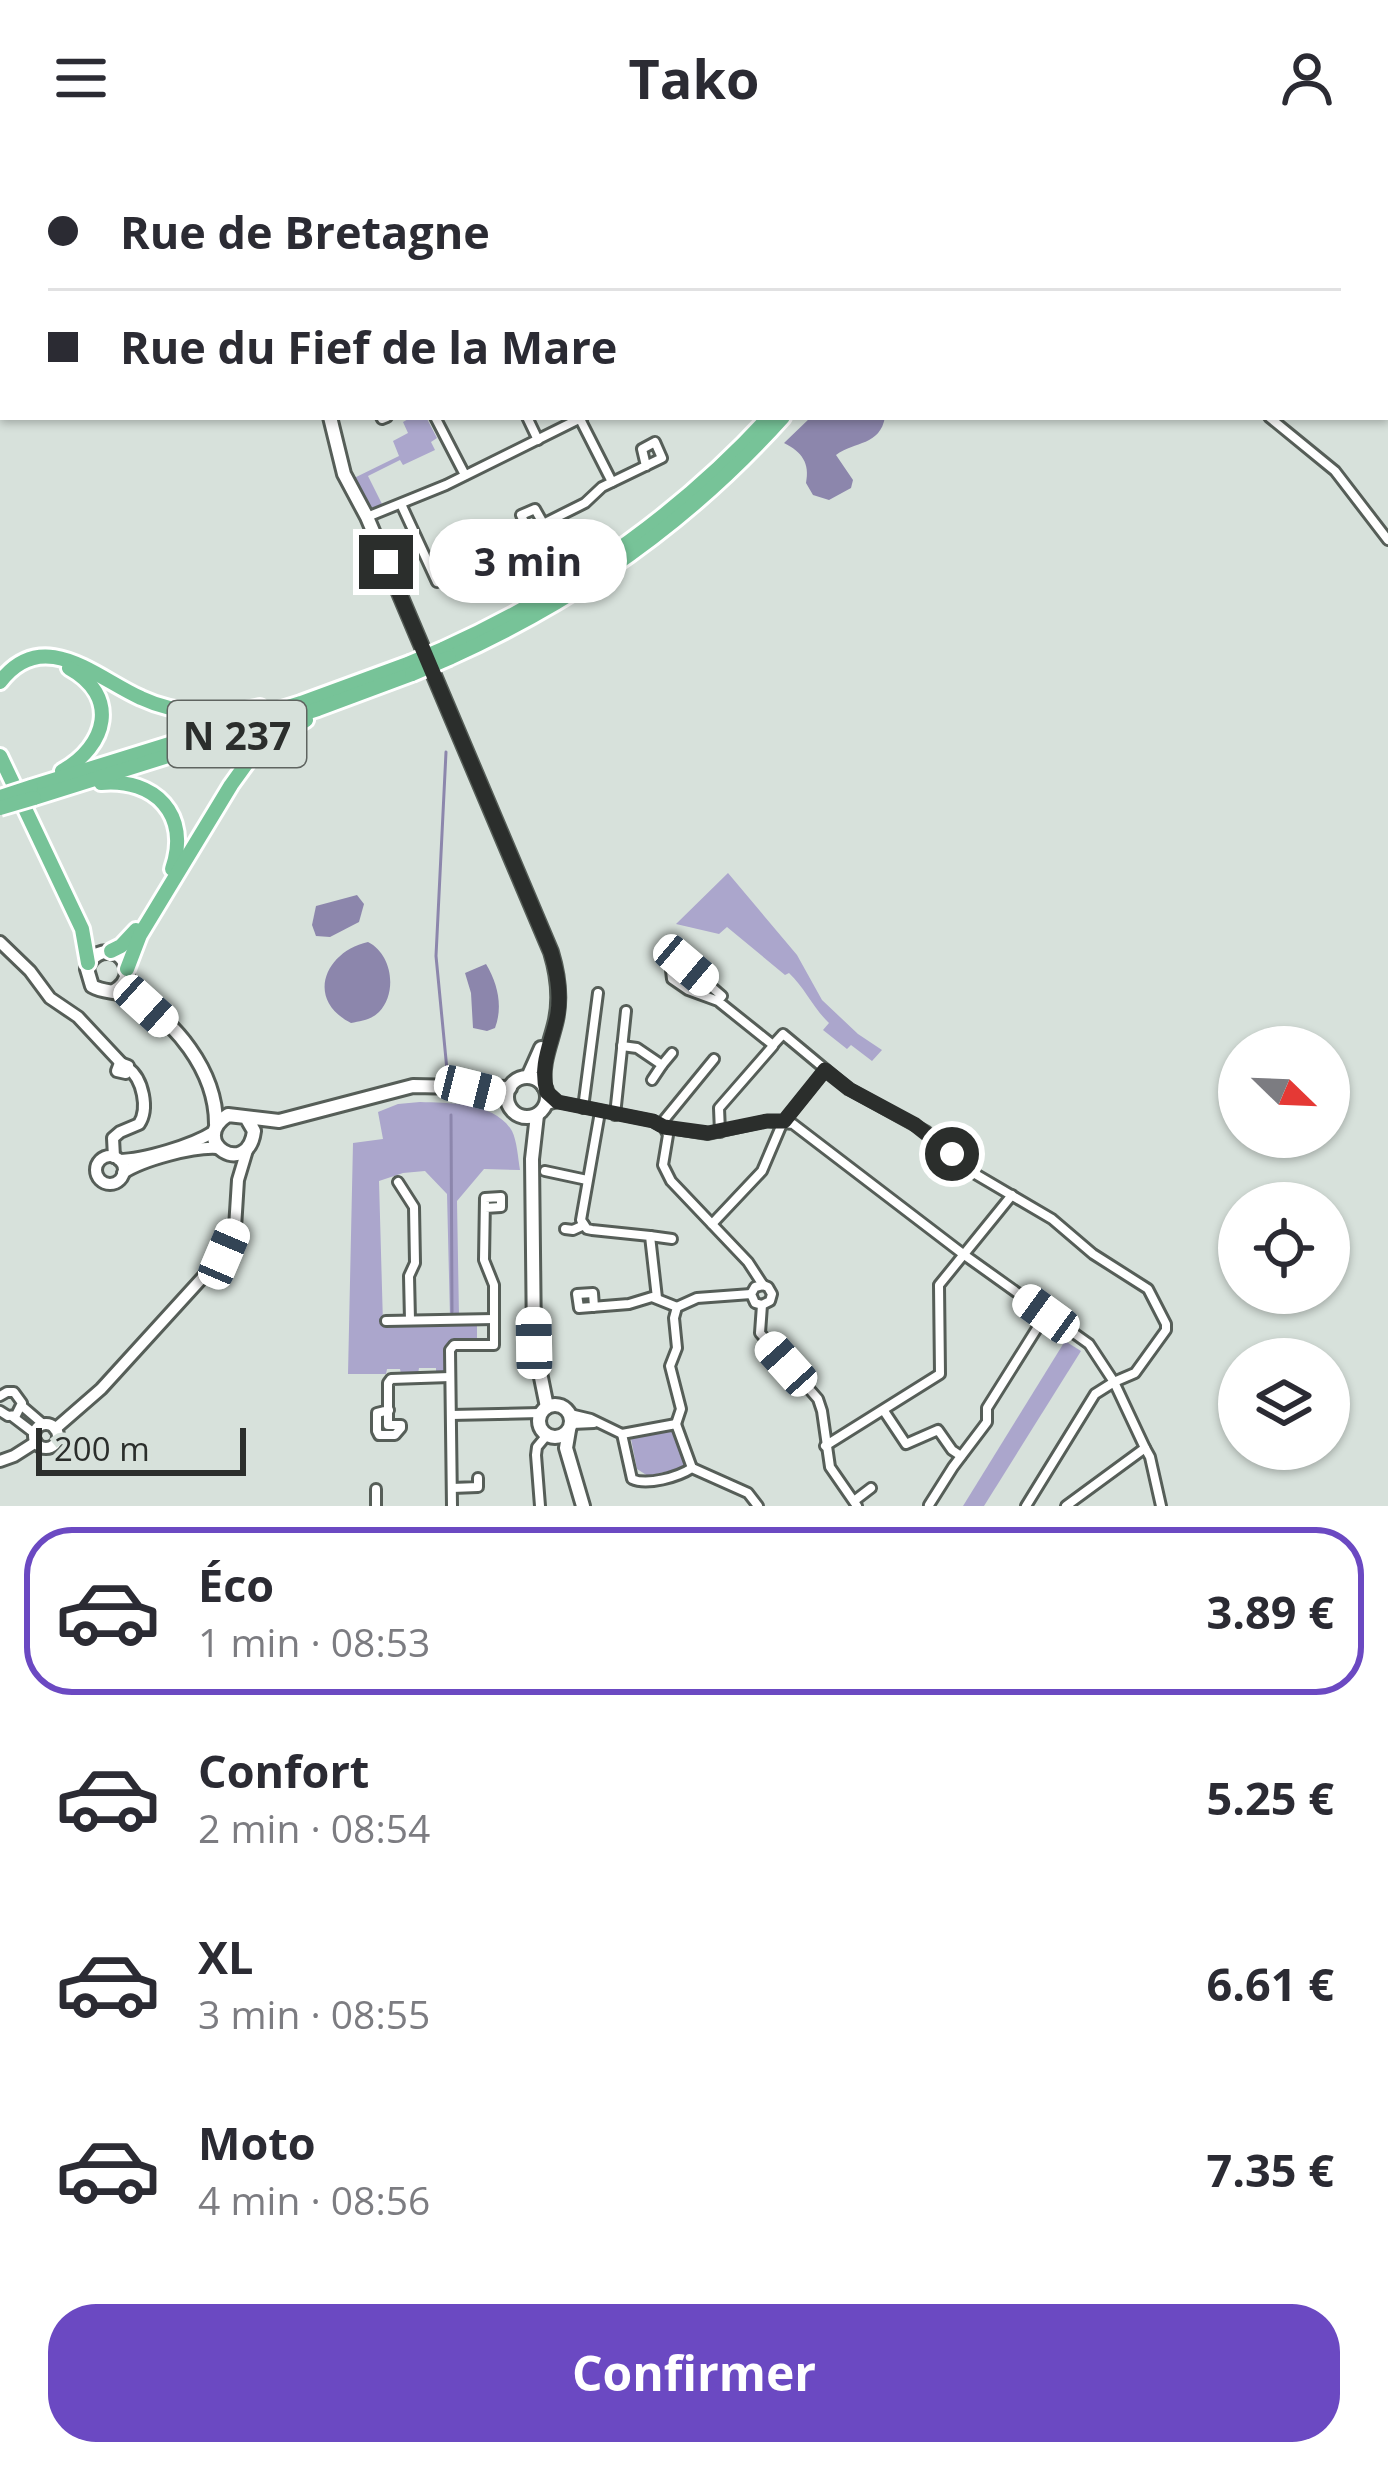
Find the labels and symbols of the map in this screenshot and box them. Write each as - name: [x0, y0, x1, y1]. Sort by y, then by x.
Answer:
- callout: 3 min: [428, 520, 626, 604]
- route end: [359, 535, 413, 589]
- road number: N 237: [168, 701, 306, 767]
- car: [647, 928, 725, 1002]
- car: [107, 969, 185, 1043]
- north arrow: [1218, 1026, 1350, 1158]
- car: [431, 1062, 509, 1114]
- route start: [925, 1127, 979, 1181]
- car: [193, 1214, 255, 1294]
- car: [1006, 1278, 1086, 1350]
- car: [515, 1307, 553, 1379]
- car: [749, 1325, 823, 1403]
- scale bar: [36, 1422, 246, 1475]

